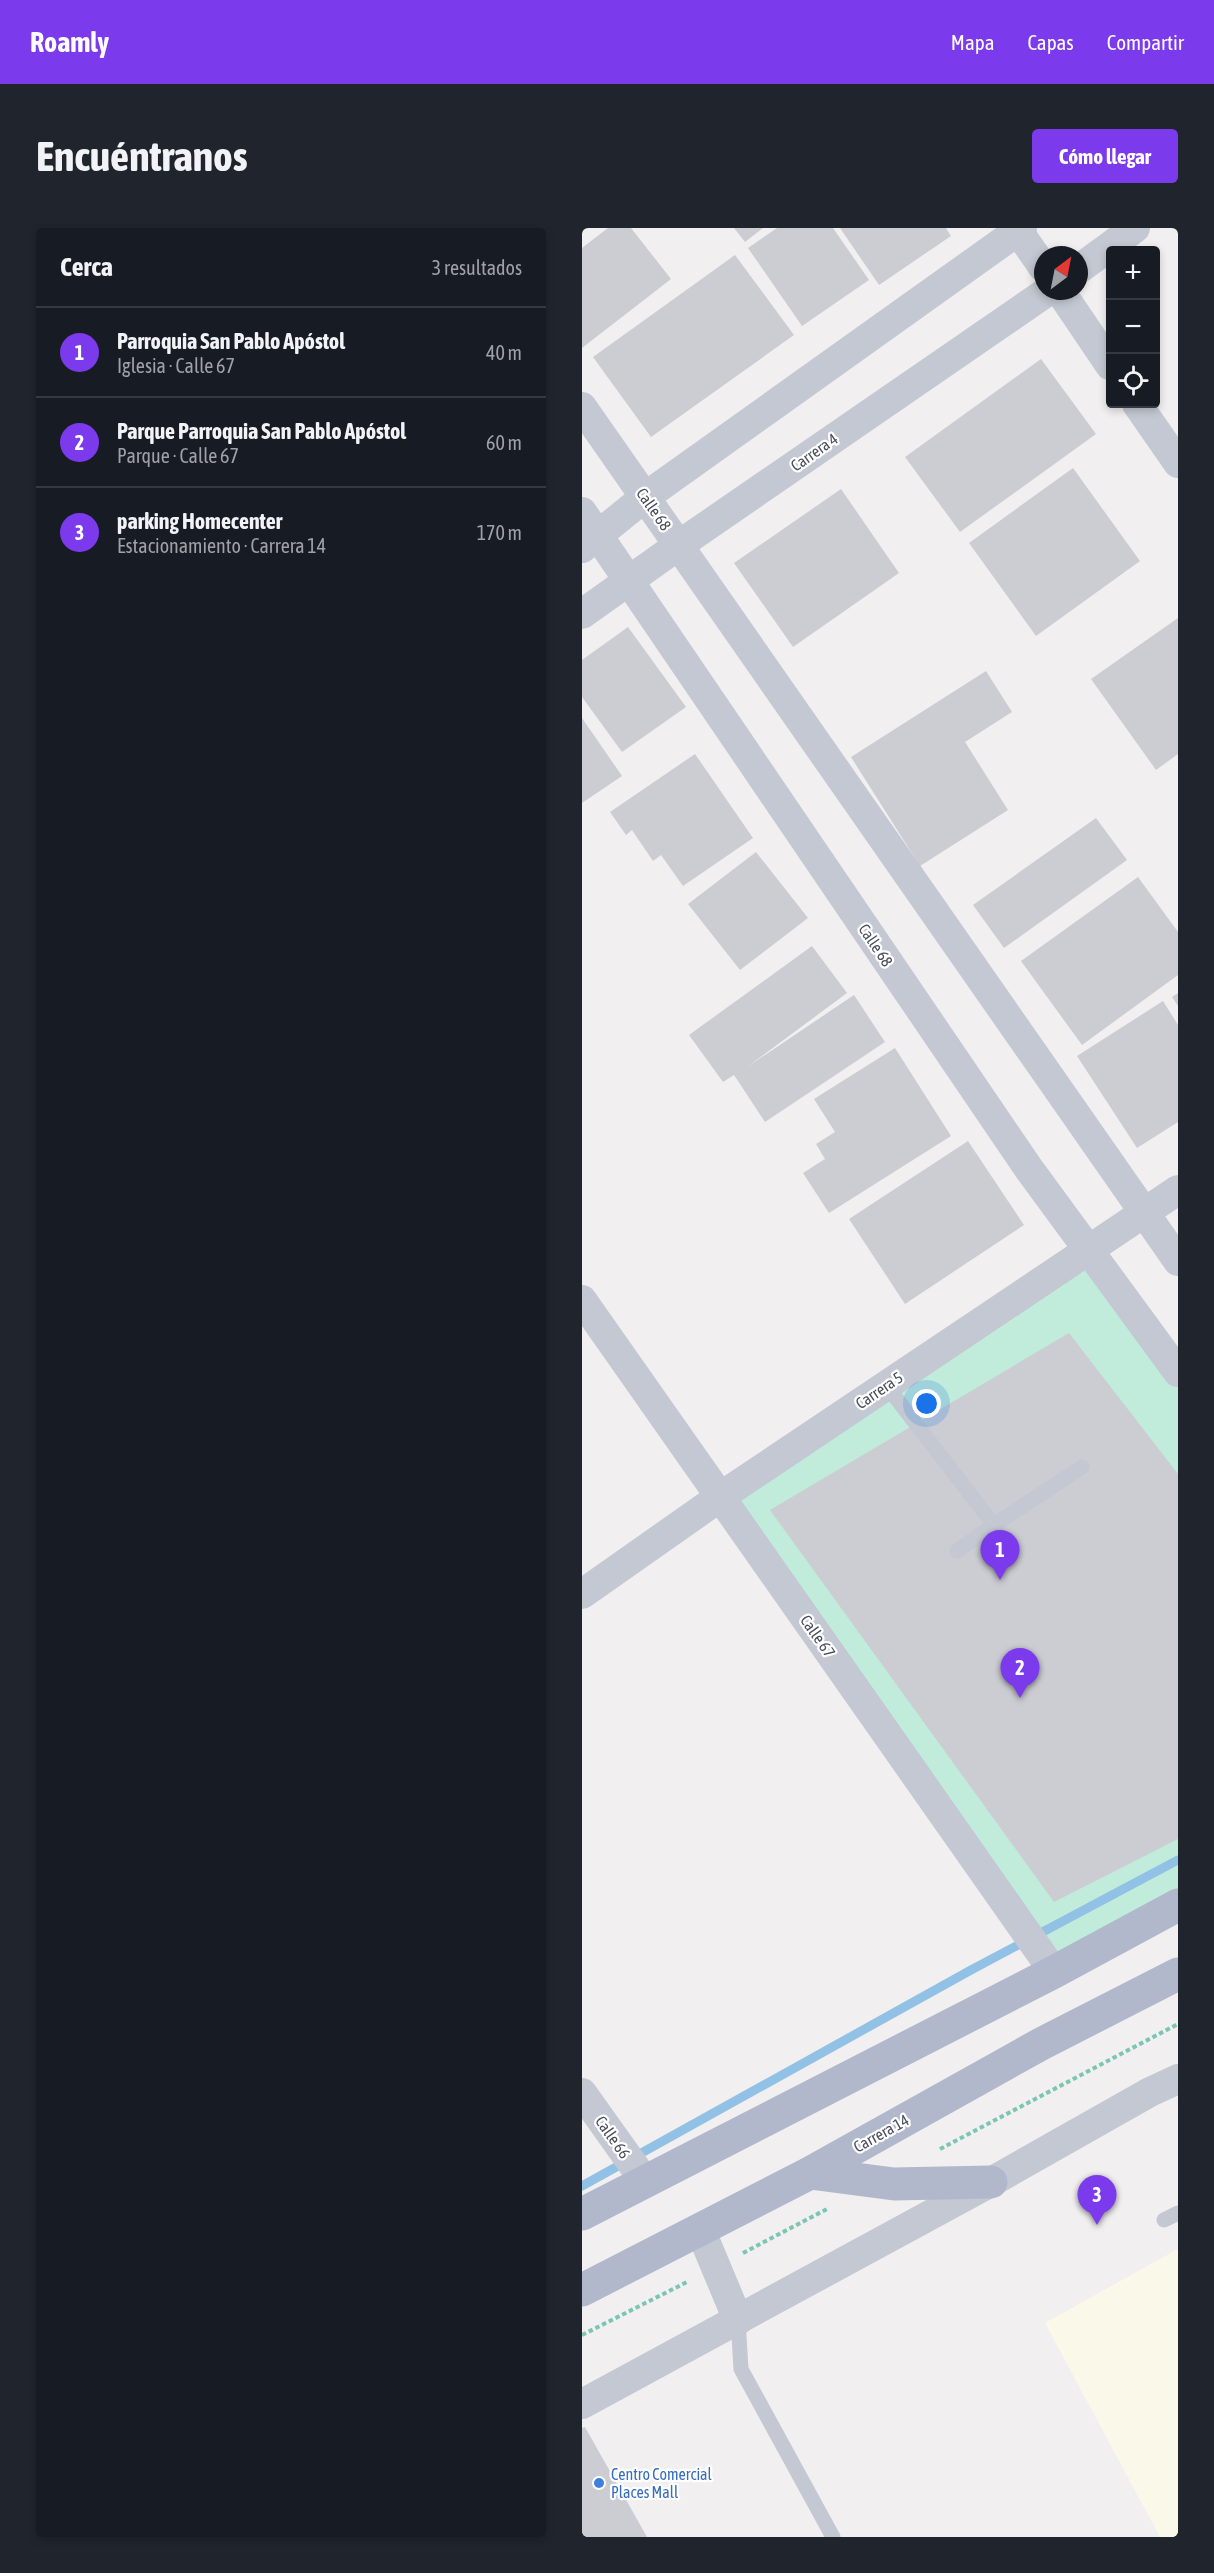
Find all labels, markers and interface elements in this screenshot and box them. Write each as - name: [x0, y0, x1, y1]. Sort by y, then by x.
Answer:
- text: Roamly: [30, 26, 109, 58]
- text: Mapa: [951, 30, 994, 54]
- text: Capas: [1027, 30, 1074, 54]
- text: Compartir: [1107, 30, 1184, 54]
- button: Cómo llegar: [1032, 129, 1178, 183]
- text: Encuéntranos: [36, 132, 248, 180]
- north arrow: [1034, 246, 1088, 300]
- map controls: [1106, 246, 1160, 408]
- button: +: [1106, 246, 1160, 300]
- text: Cerca: [60, 252, 113, 282]
- text: 3 resultados: [432, 256, 522, 279]
- button: −: [1106, 300, 1160, 354]
- text: Parroquia San Pablo Apóstol: [117, 328, 345, 354]
- text: 1: [75, 341, 84, 364]
- text: 40 m: [486, 341, 522, 364]
- text: Iglesia · Calle 67: [117, 354, 235, 377]
- button: locate: [1106, 354, 1160, 408]
- text: Parque Parroquia San Pablo Apóstol: [117, 418, 406, 444]
- street label: Carrera 4: [787, 429, 841, 475]
- text: 2: [75, 431, 84, 454]
- text: 60 m: [486, 431, 522, 454]
- text: Parque · Calle 67: [117, 444, 239, 467]
- street label: Calle 68: [633, 484, 675, 534]
- text: parking Homecenter: [117, 508, 282, 534]
- text: 3: [75, 521, 84, 544]
- text: 170 m: [477, 521, 522, 544]
- text: Estacionamiento · Carrera 14: [117, 534, 326, 557]
- street label: Calle 68: [855, 920, 897, 970]
- street label: Carrera 5: [852, 1368, 906, 1412]
- your location: [912, 1389, 941, 1418]
- pin: 1: [980, 1530, 1020, 1580]
- street label: Calle 67: [797, 1611, 839, 1661]
- pin: 2: [1000, 1648, 1040, 1698]
- street label: Carrera 14: [850, 2110, 912, 2156]
- street label: Calle 66: [592, 2112, 634, 2162]
- pin: 3: [1078, 2176, 1116, 2225]
- place label: Centro Comercial Places Mall: [611, 2465, 713, 2501]
- marker: Centro Comercial Places Mall: [592, 2476, 606, 2490]

